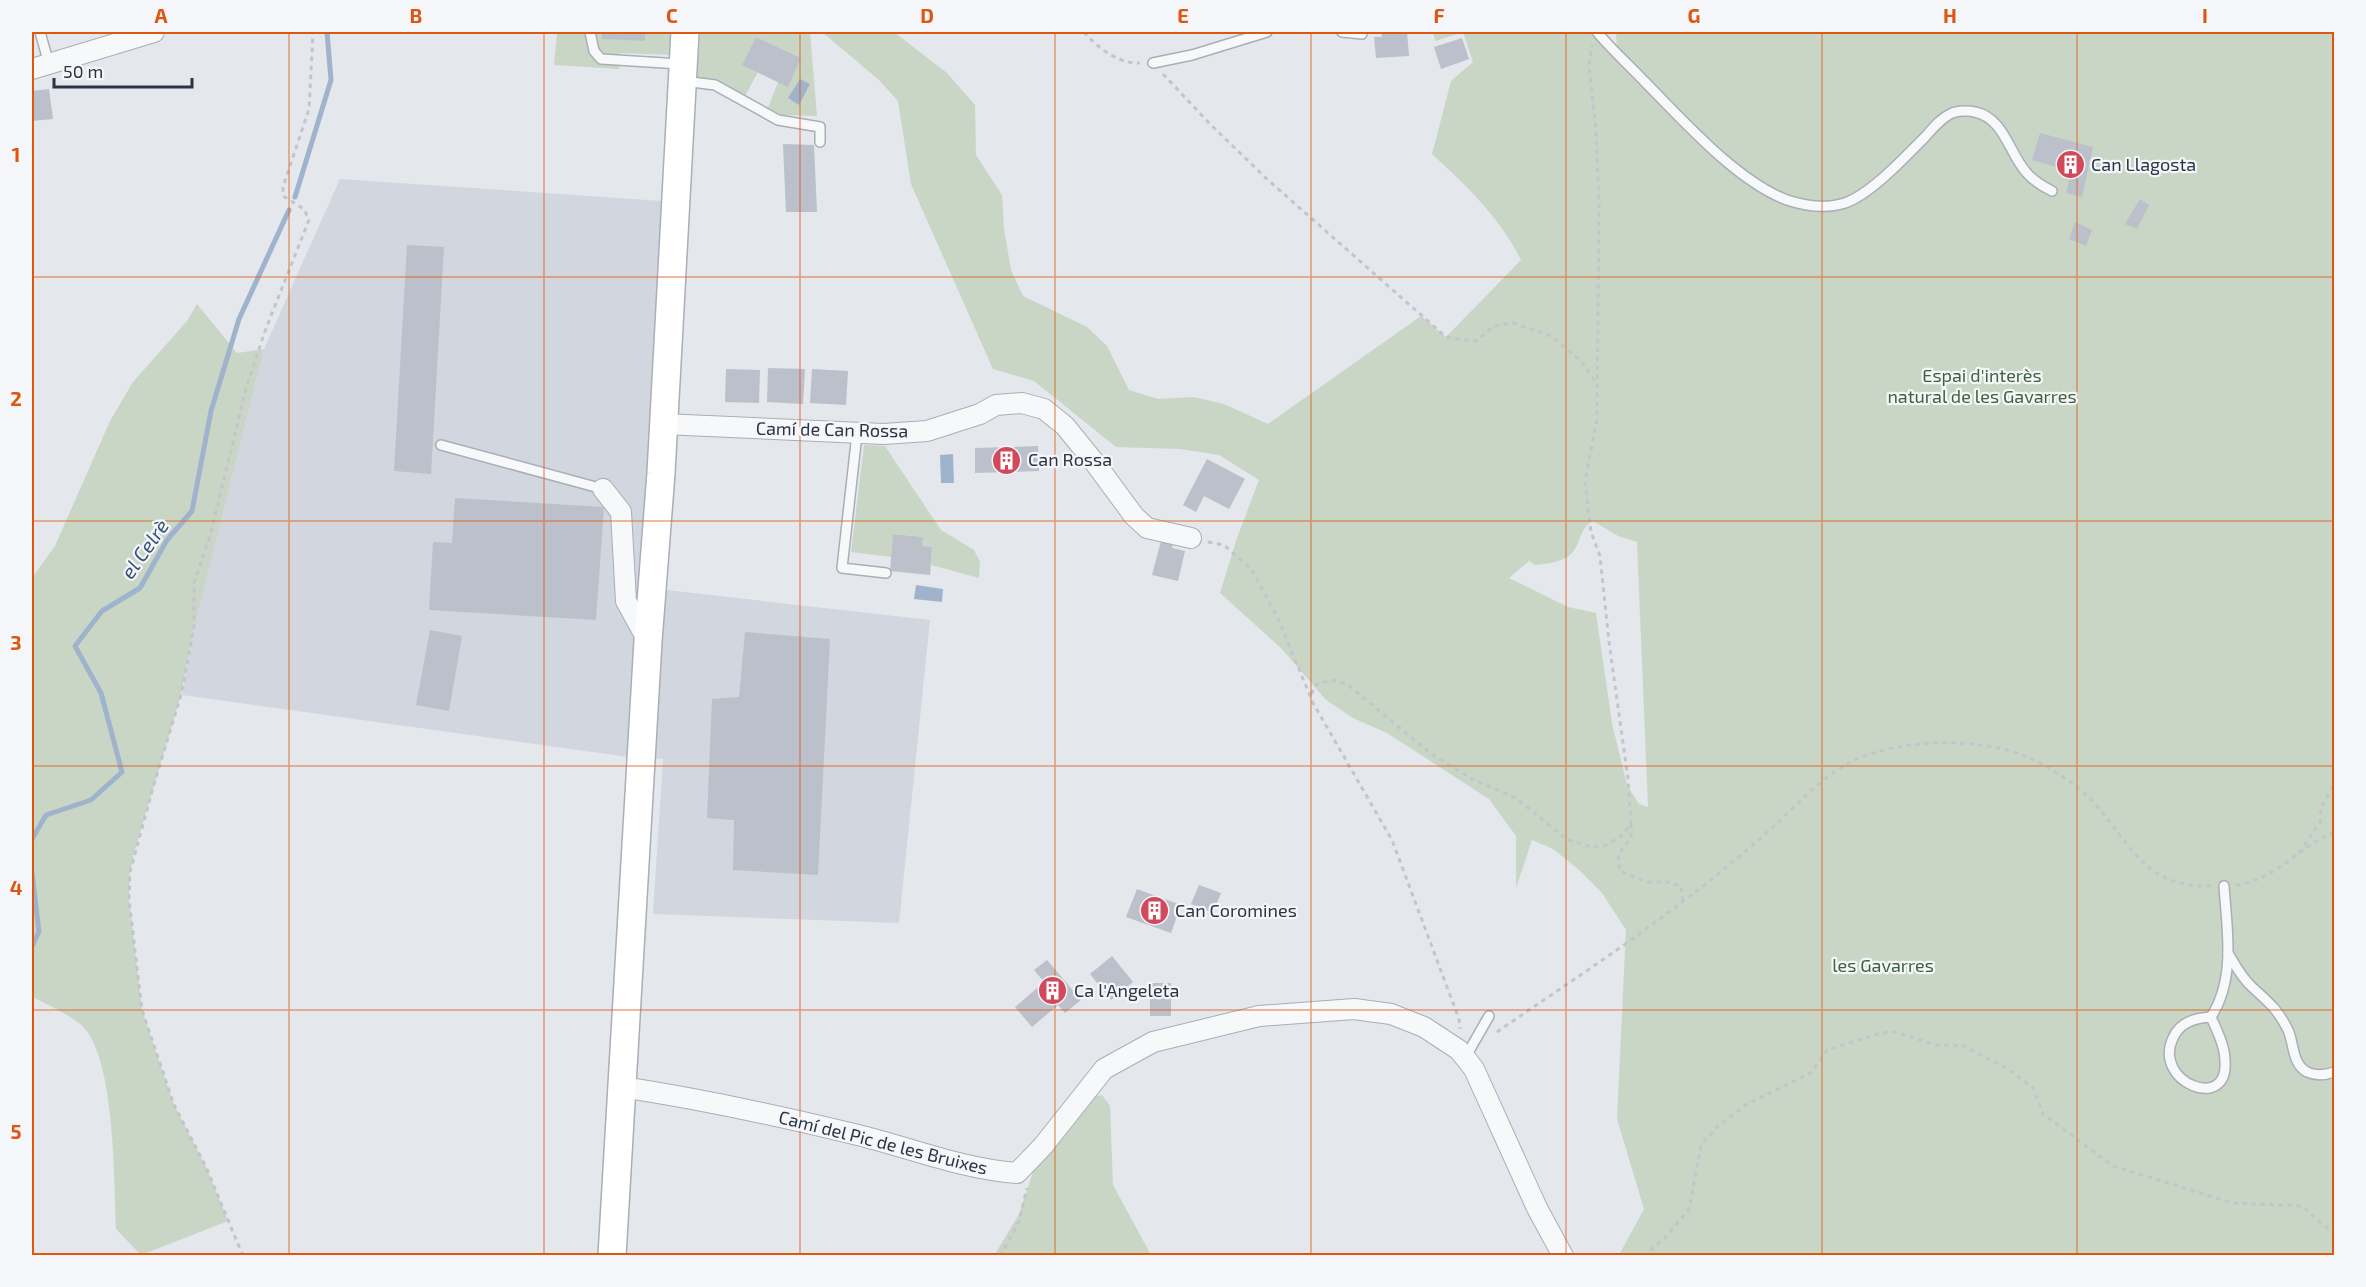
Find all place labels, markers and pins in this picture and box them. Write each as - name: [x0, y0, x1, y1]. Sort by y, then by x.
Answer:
- building icon: Can Llagosta: [2054, 149, 2086, 181]
- place label: Can Llagosta: [2091, 153, 2196, 175]
- building icon: Can Rossa: [991, 444, 1023, 476]
- place label: Can Rossa: [1028, 448, 1112, 470]
- building icon: Can Coromines: [1138, 895, 1170, 927]
- place label: Can Coromines: [1175, 899, 1297, 921]
- building icon: Ca l'Angeleta: [1037, 975, 1069, 1007]
- place label: Ca l'Angeleta: [1074, 979, 1179, 1001]

